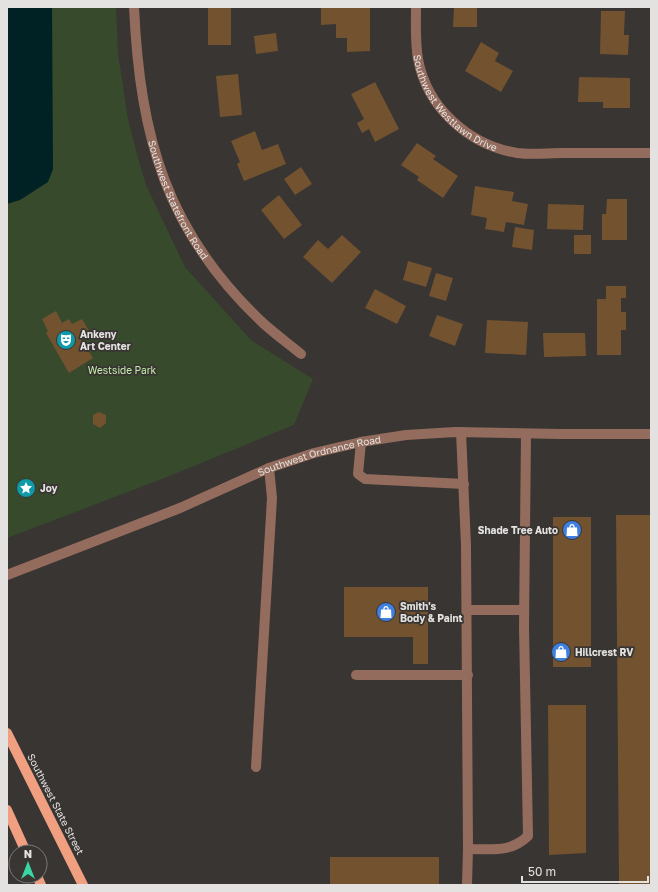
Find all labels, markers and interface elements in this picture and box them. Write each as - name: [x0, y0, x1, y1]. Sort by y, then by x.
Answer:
- street label: Southwest Westlawn Drive: [411, 54, 499, 154]
- street label: Southwest Statefront Road: [146, 139, 211, 262]
- place label: Ankeny Art Center: [80, 328, 131, 352]
- theatre icon: Ankeny Art Center: [55, 329, 77, 351]
- park label: Westside Park: [88, 364, 157, 376]
- street label: Southwest Ordnance Road: [256, 433, 382, 478]
- place icon: Joy: [15, 477, 37, 499]
- place label: Joy: [40, 482, 58, 494]
- shop icon: Shade Tree Auto: [561, 519, 583, 541]
- place label: Shade Tree Auto: [478, 524, 558, 536]
- place label: Smith's Body & Paint: [400, 600, 462, 624]
- shop icon: Smith's Body & Paint: [375, 601, 397, 623]
- shop icon: Hillcrest RV: [550, 641, 572, 663]
- place label: Hillcrest RV: [575, 646, 633, 658]
- street label: Southwest State Street: [25, 751, 87, 857]
- north arrow: [8, 844, 48, 884]
- text: N: [24, 847, 32, 860]
- scale bar: [522, 858, 648, 884]
- text: 50 m: [528, 864, 556, 879]

